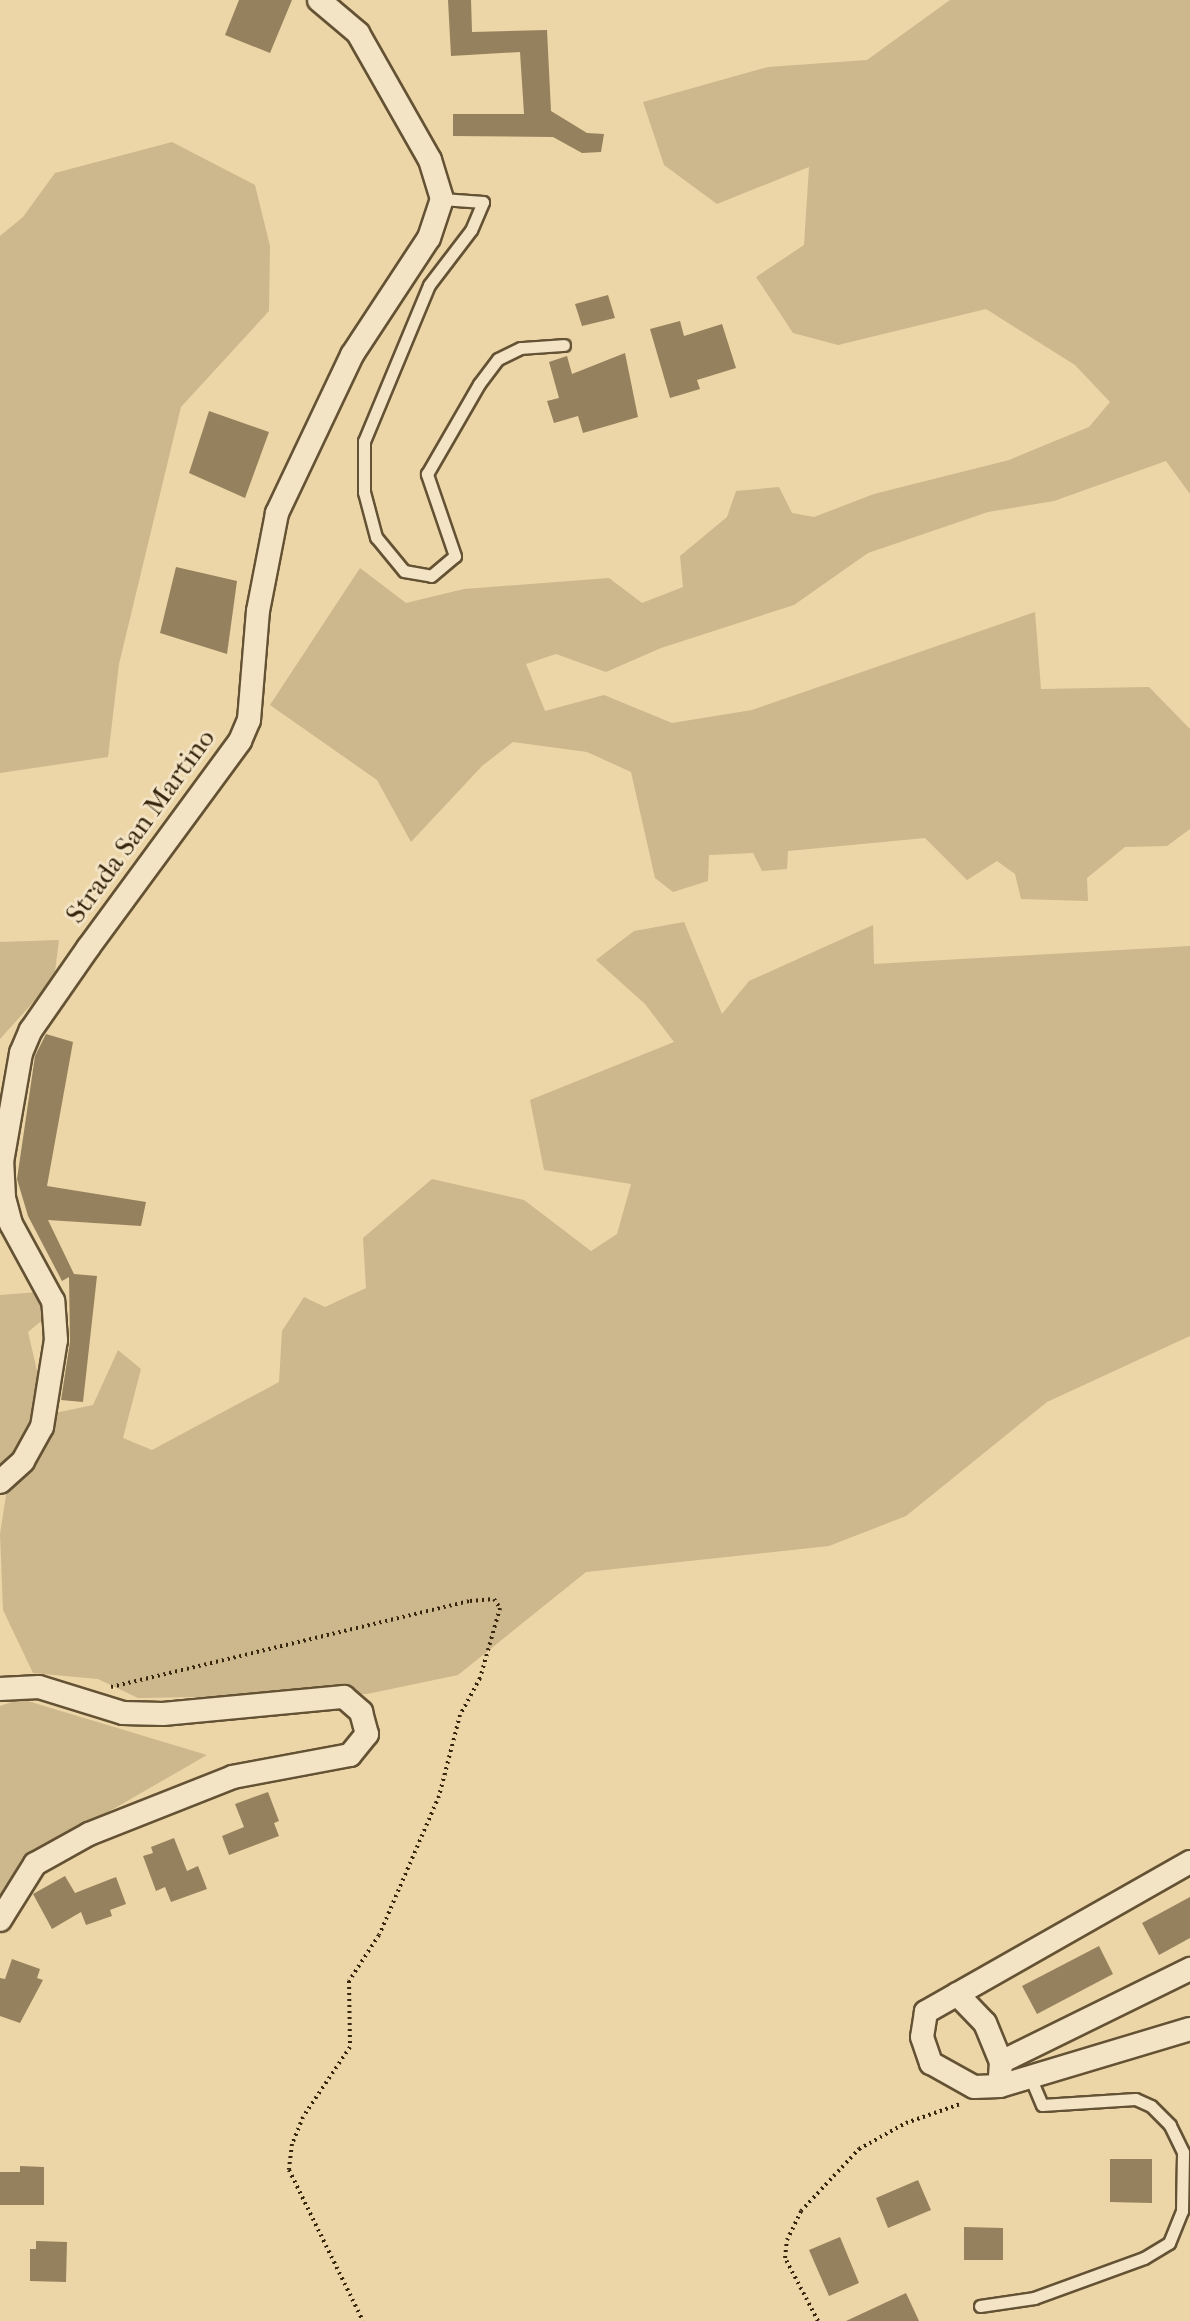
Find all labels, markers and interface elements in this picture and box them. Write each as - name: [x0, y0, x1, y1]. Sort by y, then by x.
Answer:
- street label: Strada San Martino: [58, 722, 222, 930]

